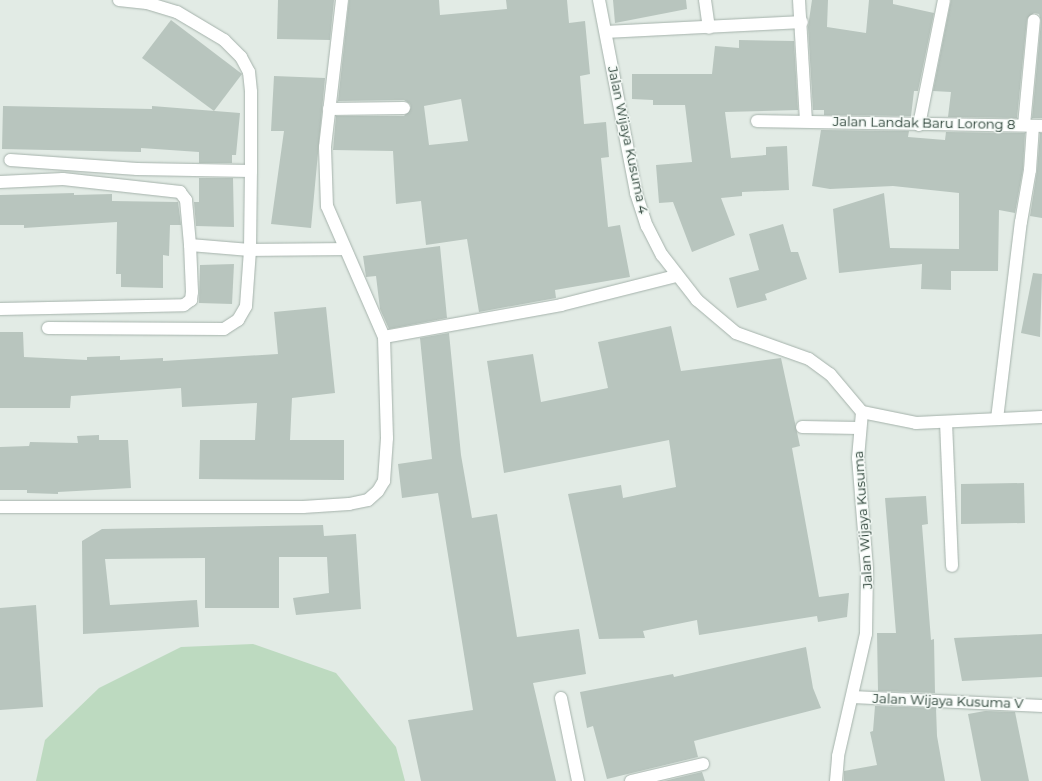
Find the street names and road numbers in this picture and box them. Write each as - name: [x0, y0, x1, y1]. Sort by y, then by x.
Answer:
- street label: Jalan Wijaya Kusuma 4: [605, 65, 651, 215]
- street label: Jalan Landak Baru Lorong 8: [833, 114, 1015, 132]
- street label: Jalan Wijaya Kusuma: [850, 450, 876, 590]
- street label: Jalan Wijaya Kusuma V: [872, 691, 1024, 711]

